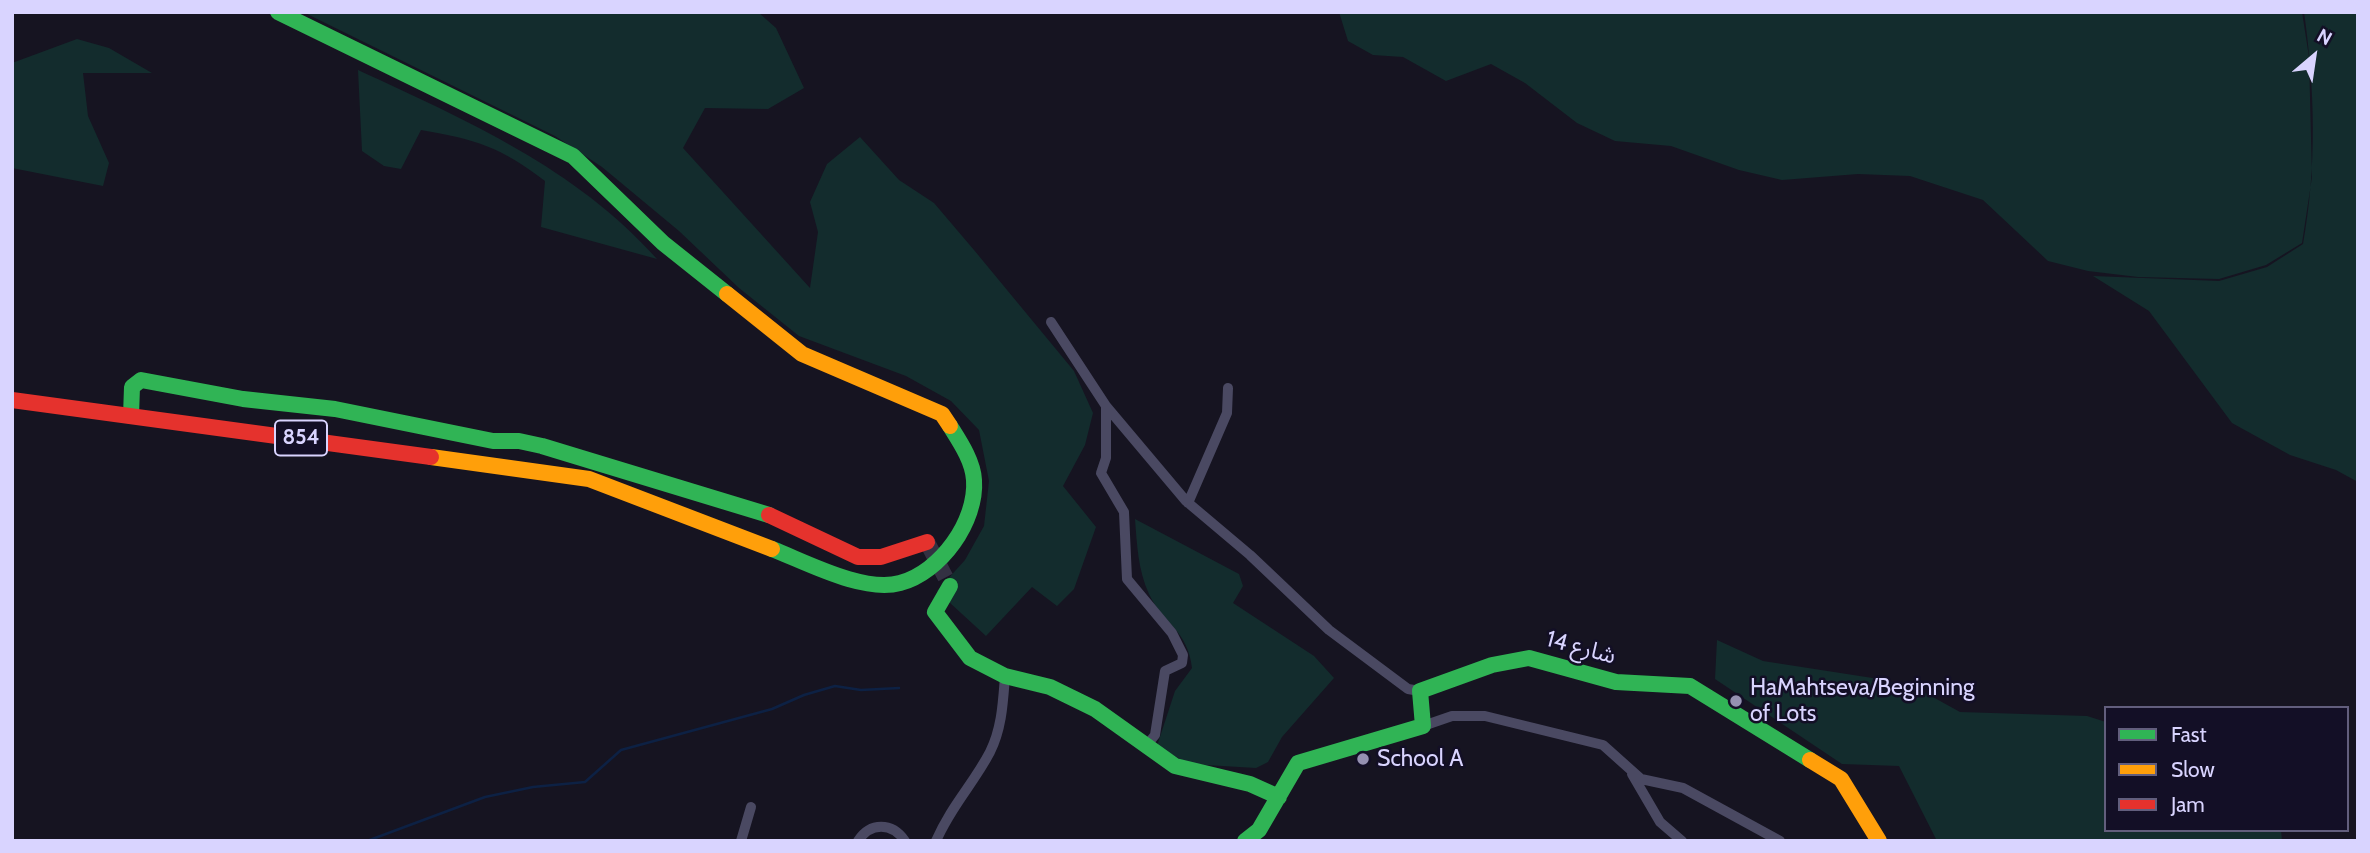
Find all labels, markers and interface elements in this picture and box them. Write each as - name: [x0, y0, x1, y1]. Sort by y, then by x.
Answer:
- north arrow: [2279, 21, 2349, 91]
- text: N: [2313, 24, 2336, 51]
- road number: 854: [275, 420, 327, 456]
- street label: شارع 14: [1543, 626, 1619, 670]
- place label: HaMahtseva/Beginning of Lots: [1750, 674, 1975, 728]
- marker: HaMahtseva/Beginning of Lots: [1728, 693, 1744, 709]
- legend: [2104, 706, 2349, 832]
- text: Fast: [2171, 722, 2207, 747]
- place label: School A: [1377, 745, 1463, 773]
- marker: School A: [1355, 751, 1371, 767]
- text: Slow: [2171, 757, 2215, 782]
- text: Jam: [2171, 792, 2205, 817]

